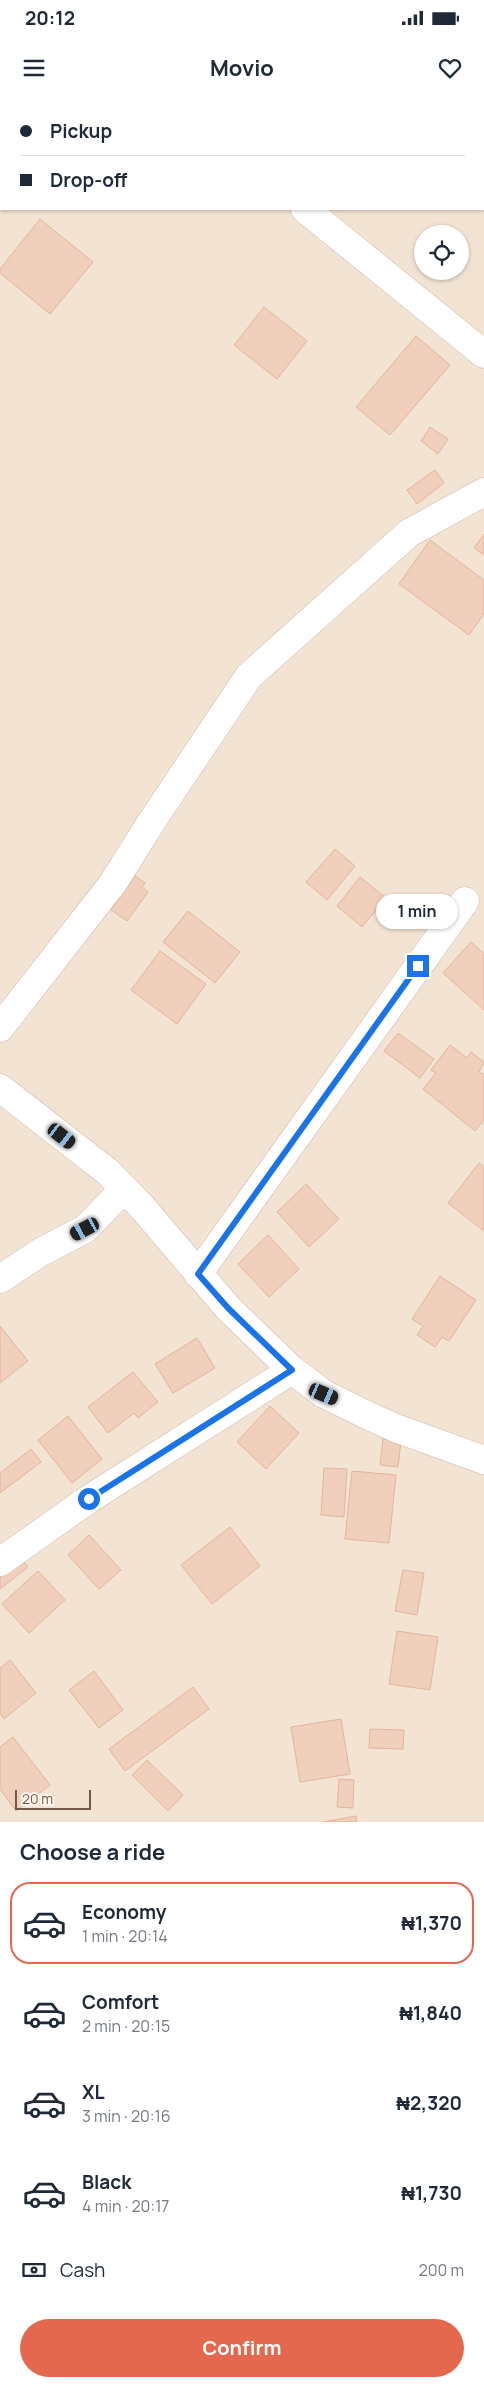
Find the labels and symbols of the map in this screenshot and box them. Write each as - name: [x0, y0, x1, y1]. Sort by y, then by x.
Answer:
- callout: 1 min: [377, 894, 459, 928]
- route end: [407, 955, 429, 977]
- car: [45, 1121, 78, 1151]
- car: [68, 1215, 101, 1243]
- car: [307, 1381, 340, 1407]
- route start: [78, 1488, 100, 1510]
- scale bar: [15, 1787, 91, 1810]

